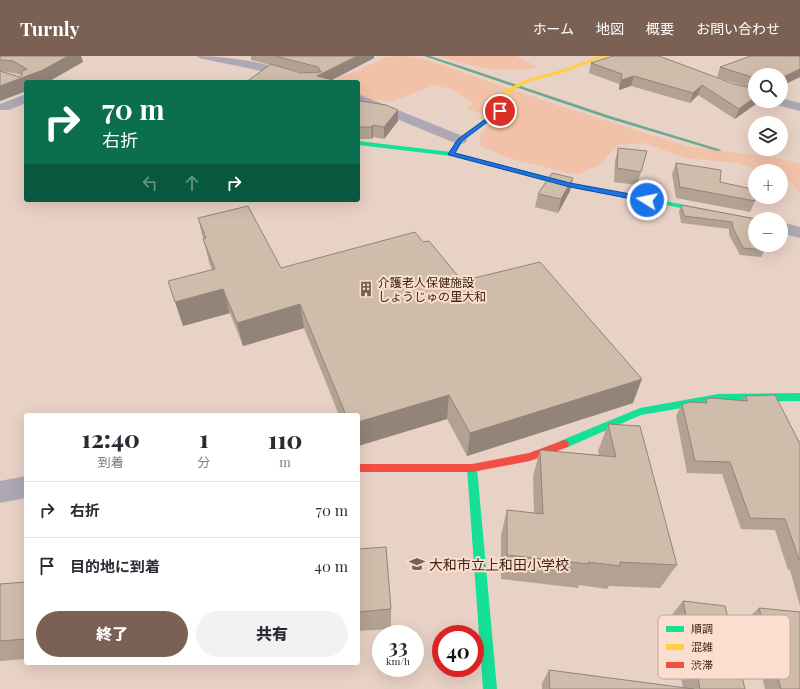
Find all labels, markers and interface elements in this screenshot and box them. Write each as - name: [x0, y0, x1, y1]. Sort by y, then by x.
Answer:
- text: Turnly: [20, 15, 80, 41]
- text: ホーム: [532, 19, 574, 38]
- text: 地図: [596, 19, 624, 38]
- text: 概要: [646, 19, 674, 38]
- text: お問い合わせ: [696, 19, 780, 38]
- map controls: [748, 68, 788, 252]
- button: search: [748, 68, 788, 108]
- text: 70 m: [102, 90, 165, 127]
- pin: [483, 94, 517, 128]
- icon: right: [36, 96, 88, 148]
- icon: arrive: [489, 100, 511, 122]
- button: layers: [748, 116, 788, 156]
- text: 右折: [102, 128, 138, 152]
- button: +: [748, 164, 788, 204]
- icon: left: [139, 172, 161, 194]
- icon: ahead: [181, 172, 203, 194]
- icon: right: [223, 172, 245, 194]
- position arrow: [626, 179, 668, 221]
- button: −: [748, 212, 788, 252]
- place label: 介護老人保健施設 しょうじゅの里大和: [378, 274, 486, 304]
- building icon: 介護老人保健施設 しょうじゅの里大和: [357, 280, 375, 298]
- text: 12:40: [82, 422, 140, 454]
- text: 1: [199, 422, 208, 454]
- text: 110: [268, 423, 302, 455]
- text: 到着: [98, 453, 124, 470]
- text: 分: [197, 453, 210, 470]
- text: m: [279, 453, 291, 470]
- icon: right: [36, 499, 58, 521]
- text: 右折: [70, 500, 100, 520]
- text: 70 m: [316, 500, 348, 520]
- icon: arrive: [36, 555, 58, 577]
- school or university icon: 大和市立上和田小学校: [408, 555, 426, 573]
- place label: 大和市立上和田小学校: [429, 555, 569, 574]
- text: 目的地に到着: [70, 556, 160, 576]
- text: 40 m: [315, 556, 348, 576]
- button: 終了: [36, 611, 188, 657]
- button: 共有: [196, 611, 348, 657]
- legend: [658, 615, 790, 679]
- text: 順調: [691, 621, 713, 636]
- speed limit sign: 40: [432, 625, 484, 677]
- text: 33: [388, 632, 408, 659]
- text: 混雑: [691, 639, 713, 654]
- text: km/h: [386, 654, 410, 668]
- text: 渋滞: [691, 657, 713, 672]

